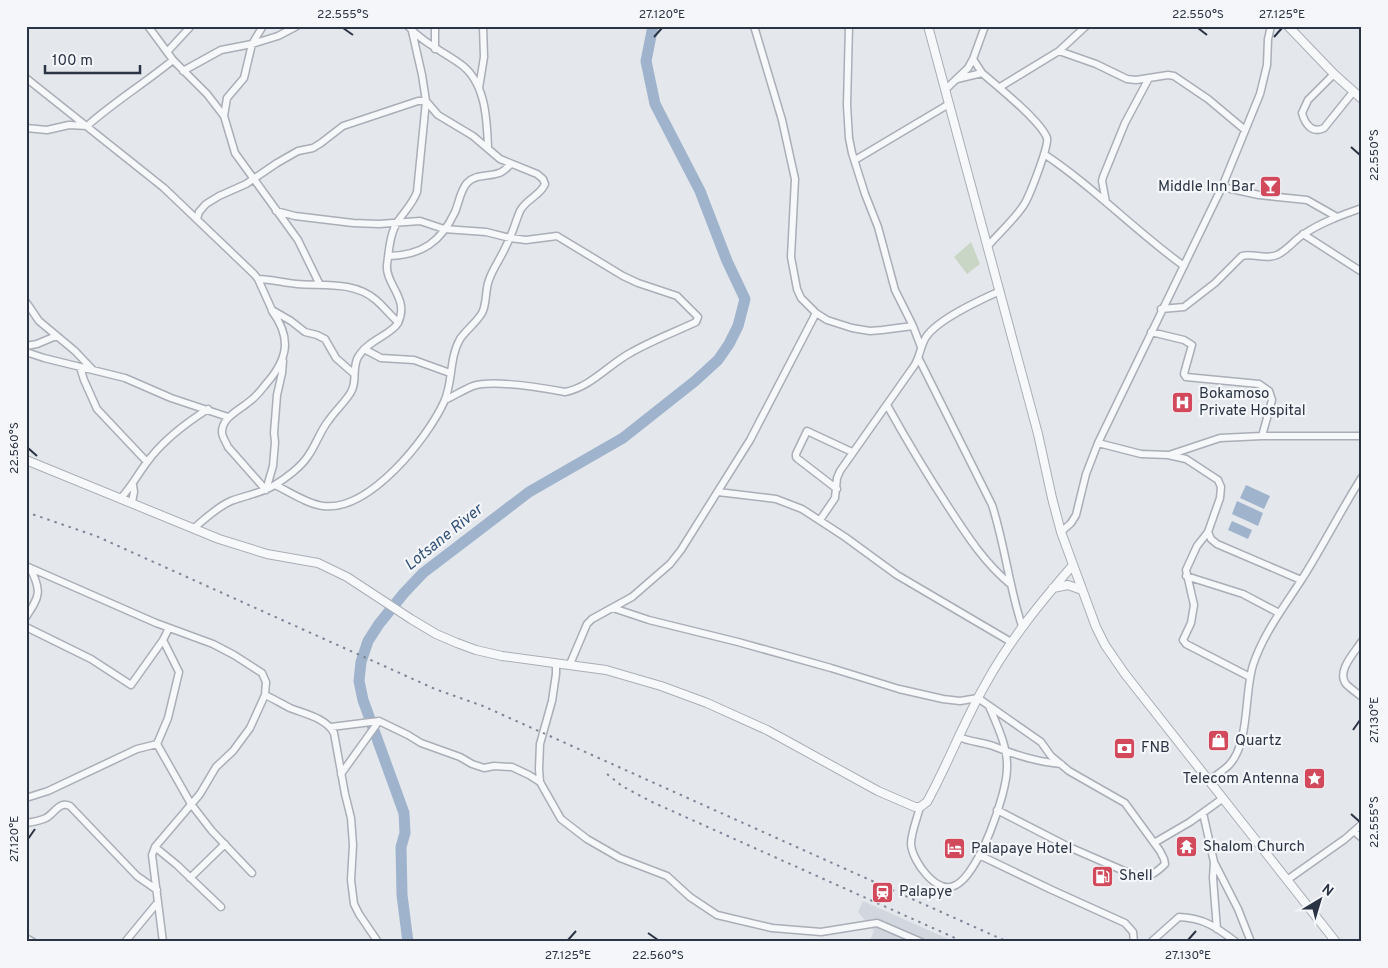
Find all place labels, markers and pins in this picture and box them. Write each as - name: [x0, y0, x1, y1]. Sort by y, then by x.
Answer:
- bar icon: Middle Inn Bar: [1259, 175, 1283, 199]
- place label: Middle Inn Bar: [1158, 178, 1255, 197]
- place label: Bokamoso Private Hospital: [1199, 385, 1306, 421]
- hospital icon: Bokamoso Private Hospital: [1171, 391, 1195, 415]
- shop icon: Quartz: [1207, 729, 1231, 753]
- place label: Quartz: [1235, 732, 1282, 751]
- bank icon: FNB: [1113, 736, 1137, 760]
- place label: FNB: [1141, 739, 1170, 758]
- place icon: Telecom Antenna: [1303, 767, 1327, 791]
- place label: Telecom Antenna: [1183, 770, 1299, 789]
- temple icon: Shalom Church: [1175, 835, 1199, 859]
- hotel icon: Palapaye Hotel: [943, 837, 967, 861]
- place label: Shalom Church: [1203, 838, 1305, 857]
- place label: Palapaye Hotel: [971, 840, 1072, 859]
- fuel station icon: Shell: [1091, 864, 1115, 888]
- place label: Shell: [1119, 867, 1153, 886]
- station icon: Palapye: [871, 880, 895, 904]
- place label: Palapye: [899, 883, 952, 902]

